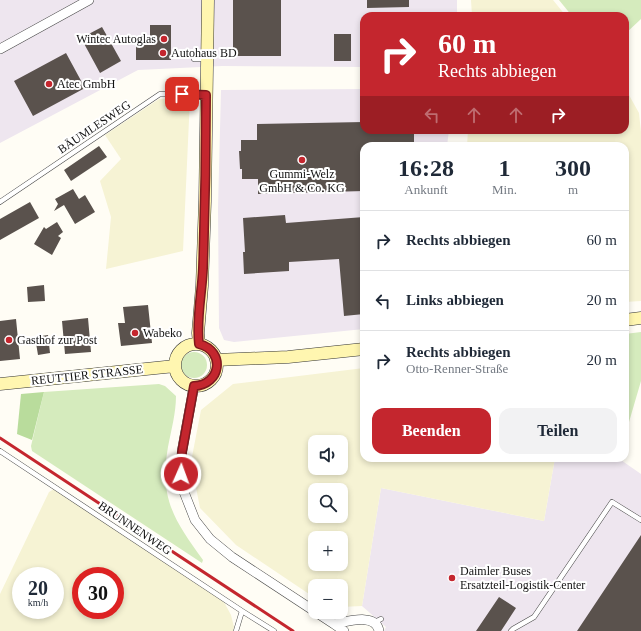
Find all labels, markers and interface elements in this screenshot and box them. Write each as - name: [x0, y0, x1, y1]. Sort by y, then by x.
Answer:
- icon: right: [372, 28, 424, 80]
- text: 60 m: [438, 28, 496, 59]
- place label: Wintec Autoglas: [76, 32, 156, 46]
- marker: Wintec Autoglas: [159, 34, 169, 44]
- place label: Autohaus BD: [171, 46, 237, 60]
- marker: Autohaus BD: [158, 48, 168, 58]
- text: Rechts abbiegen: [438, 61, 556, 81]
- place label: Atec GmbH: [57, 77, 116, 91]
- pin: [165, 77, 199, 111]
- marker: Atec GmbH: [44, 79, 54, 89]
- icon: arrive: [171, 83, 193, 105]
- street label: BÄUMLESWEG: [55, 97, 133, 156]
- icon: left: [421, 104, 443, 126]
- icon: ahead: [463, 104, 485, 126]
- icon: ahead: [505, 104, 527, 126]
- icon: right: [547, 104, 569, 126]
- marker: Gummi-Welz GmbH & Co. KG: [297, 155, 307, 165]
- text: 16:28: [398, 155, 454, 181]
- text: 1: [498, 155, 510, 181]
- text: 300: [555, 155, 591, 181]
- place label: Gummi-Welz GmbH & Co. KG: [259, 167, 345, 195]
- text: Ankunft: [404, 182, 448, 197]
- text: Min.: [492, 182, 517, 197]
- text: m: [568, 182, 578, 197]
- icon: right: [372, 230, 394, 252]
- text: Rechts abbiegen: [406, 232, 511, 248]
- text: 60 m: [587, 232, 617, 248]
- icon: left: [372, 290, 394, 312]
- text: Links abbiegen: [406, 292, 504, 308]
- text: 20 m: [587, 292, 617, 308]
- place label: Wabeko: [143, 326, 182, 340]
- marker: Wabeko: [130, 328, 140, 338]
- place label: Gasthof zur Post: [17, 333, 98, 347]
- marker: Gasthof zur Post: [4, 335, 14, 345]
- text: Rechts abbiegen: [406, 344, 511, 360]
- icon: right: [372, 350, 394, 372]
- text: 20 m: [587, 352, 617, 368]
- text: Otto-Renner-Straße: [406, 361, 508, 376]
- street label: REUTTIER STRASSE: [30, 362, 144, 388]
- button: Beenden: [372, 408, 491, 454]
- button: Teilen: [499, 408, 617, 454]
- map controls: [308, 435, 348, 619]
- button: sound: [308, 435, 348, 475]
- position arrow: [160, 453, 202, 495]
- button: search: [308, 483, 348, 523]
- street label: BRUNNENWEG: [96, 498, 175, 558]
- button: +: [308, 531, 348, 571]
- place label: Daimler Buses Ersatzteil-Logistik-Center: [460, 564, 585, 592]
- speed limit sign: 30: [72, 567, 124, 619]
- marker: Daimler Buses Ersatzteil-Logistik-Center: [447, 573, 457, 583]
- text: 20: [28, 577, 48, 599]
- button: −: [308, 579, 348, 619]
- text: km/h: [28, 597, 48, 608]

